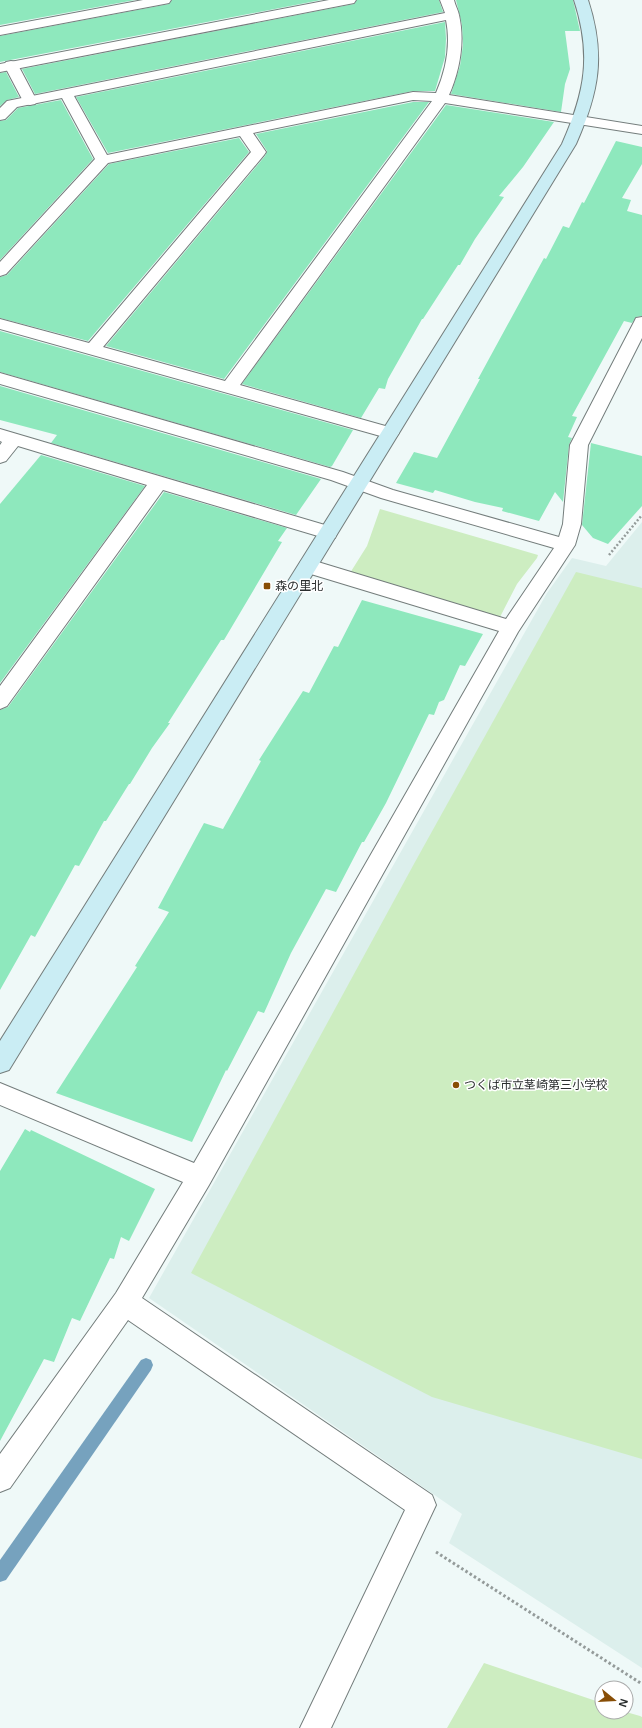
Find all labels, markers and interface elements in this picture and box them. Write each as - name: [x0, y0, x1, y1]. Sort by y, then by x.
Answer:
- place label: 森の里北: [275, 579, 323, 593]
- marker: 森の里北: [262, 581, 272, 591]
- place label: つくば市立茎崎第三小学校: [464, 1078, 608, 1092]
- marker: つくば市立茎崎第三小学校: [451, 1080, 461, 1090]
- north arrow: [594, 1680, 634, 1720]
- text: N: [617, 1697, 630, 1709]

